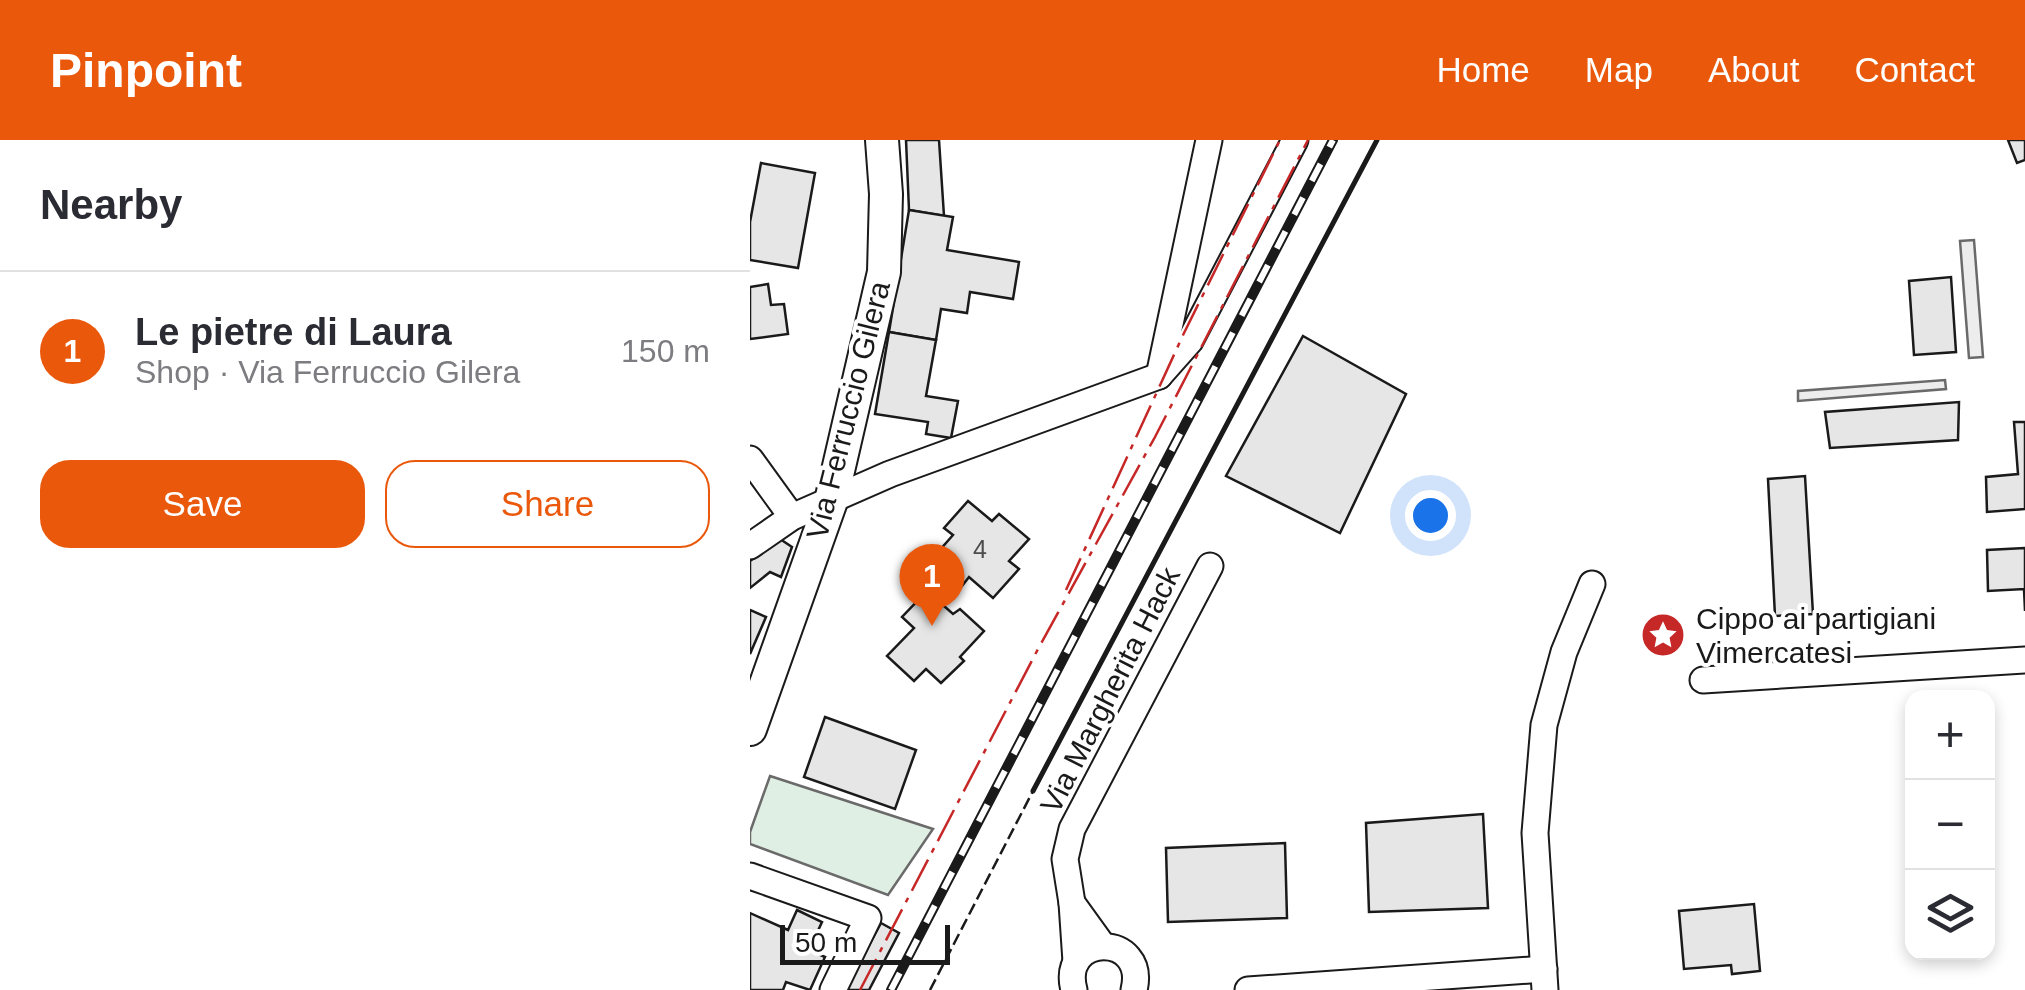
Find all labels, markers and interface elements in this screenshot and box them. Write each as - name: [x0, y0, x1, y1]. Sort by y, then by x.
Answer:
- text: Pinpoint: [50, 44, 242, 97]
- text: Home: [1436, 50, 1530, 89]
- text: Map: [1585, 50, 1653, 89]
- text: About: [1708, 50, 1799, 89]
- text: Contact: [1854, 50, 1975, 89]
- text: Nearby: [40, 181, 182, 228]
- street label: Via Ferruccio Gilera: [800, 277, 896, 542]
- text: Le pietre di Laura: [135, 311, 452, 353]
- text: 1: [64, 333, 81, 369]
- text: 150 m: [621, 333, 710, 369]
- text: Shop · Via Ferruccio Gilera: [135, 354, 520, 390]
- button: Save: [40, 460, 365, 548]
- button: Share: [385, 460, 710, 548]
- your location: [1405, 490, 1456, 541]
- house number: 4: [973, 535, 987, 563]
- pin: 1: [900, 544, 964, 626]
- street label: Via Margherita Hack: [1034, 561, 1187, 818]
- place label: Cippo ai partigiani Vimercatesi: [1696, 602, 1936, 669]
- place icon: Cippo ai partigiani Vimercatesi: [1640, 612, 1686, 658]
- map controls: [1905, 690, 1995, 960]
- button: +: [1905, 690, 1995, 780]
- button: −: [1905, 780, 1995, 870]
- button: layers: [1905, 870, 1995, 960]
- scale bar: [780, 920, 950, 964]
- text: 50 m: [795, 927, 857, 958]

